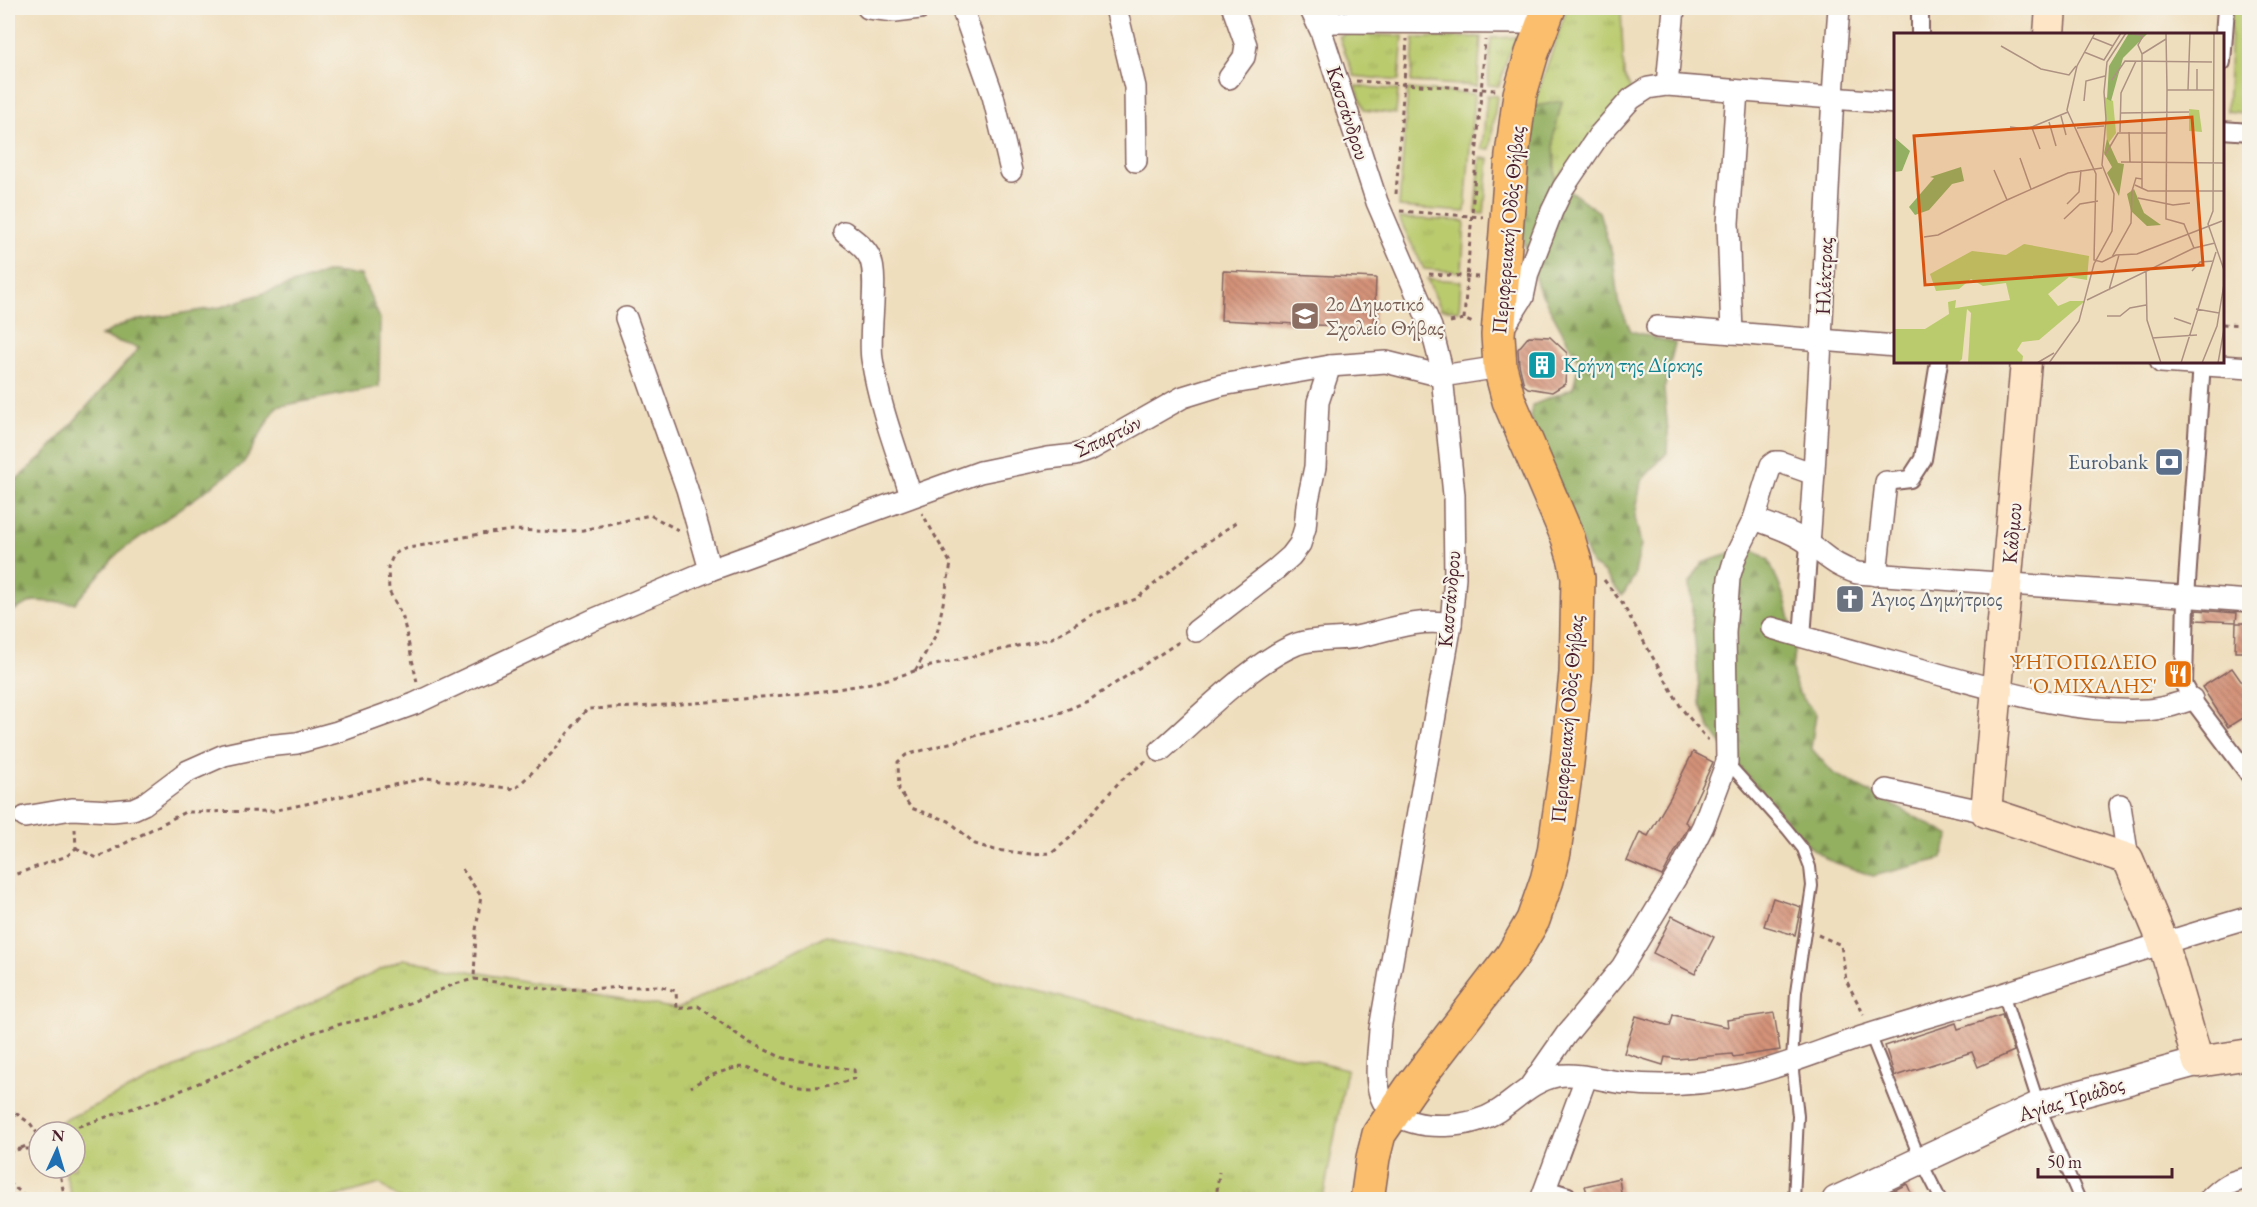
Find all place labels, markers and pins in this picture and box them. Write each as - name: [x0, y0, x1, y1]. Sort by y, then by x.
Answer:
- place label: 2ο Δημοτικό Σχολείο Θήβας: [1326, 290, 1444, 341]
- school or university icon: 2ο Δημοτικό Σχολείο Θήβας: [1289, 300, 1321, 332]
- building icon: Κρήνη της Δίρκης: [1526, 349, 1558, 381]
- place label: Κρήνη της Δίρκης: [1563, 351, 1703, 378]
- bank icon: Eurobank: [2153, 446, 2185, 478]
- place label: Eurobank: [2068, 448, 2149, 475]
- church icon: Άγιος Δημήτριος: [1834, 583, 1866, 615]
- place label: Άγιος Δημήτριος: [1870, 585, 2002, 612]
- place label: ΨΗΤΟΠΩΛΕΙΟ 'Ο ΜΙΧΑΛΗΣ': [2010, 648, 2157, 699]
- restaurant icon: ΨΗΤΟΠΩΛΕΙΟ 'Ο ΜΙΧΑΛΗΣ': [2162, 658, 2194, 690]

